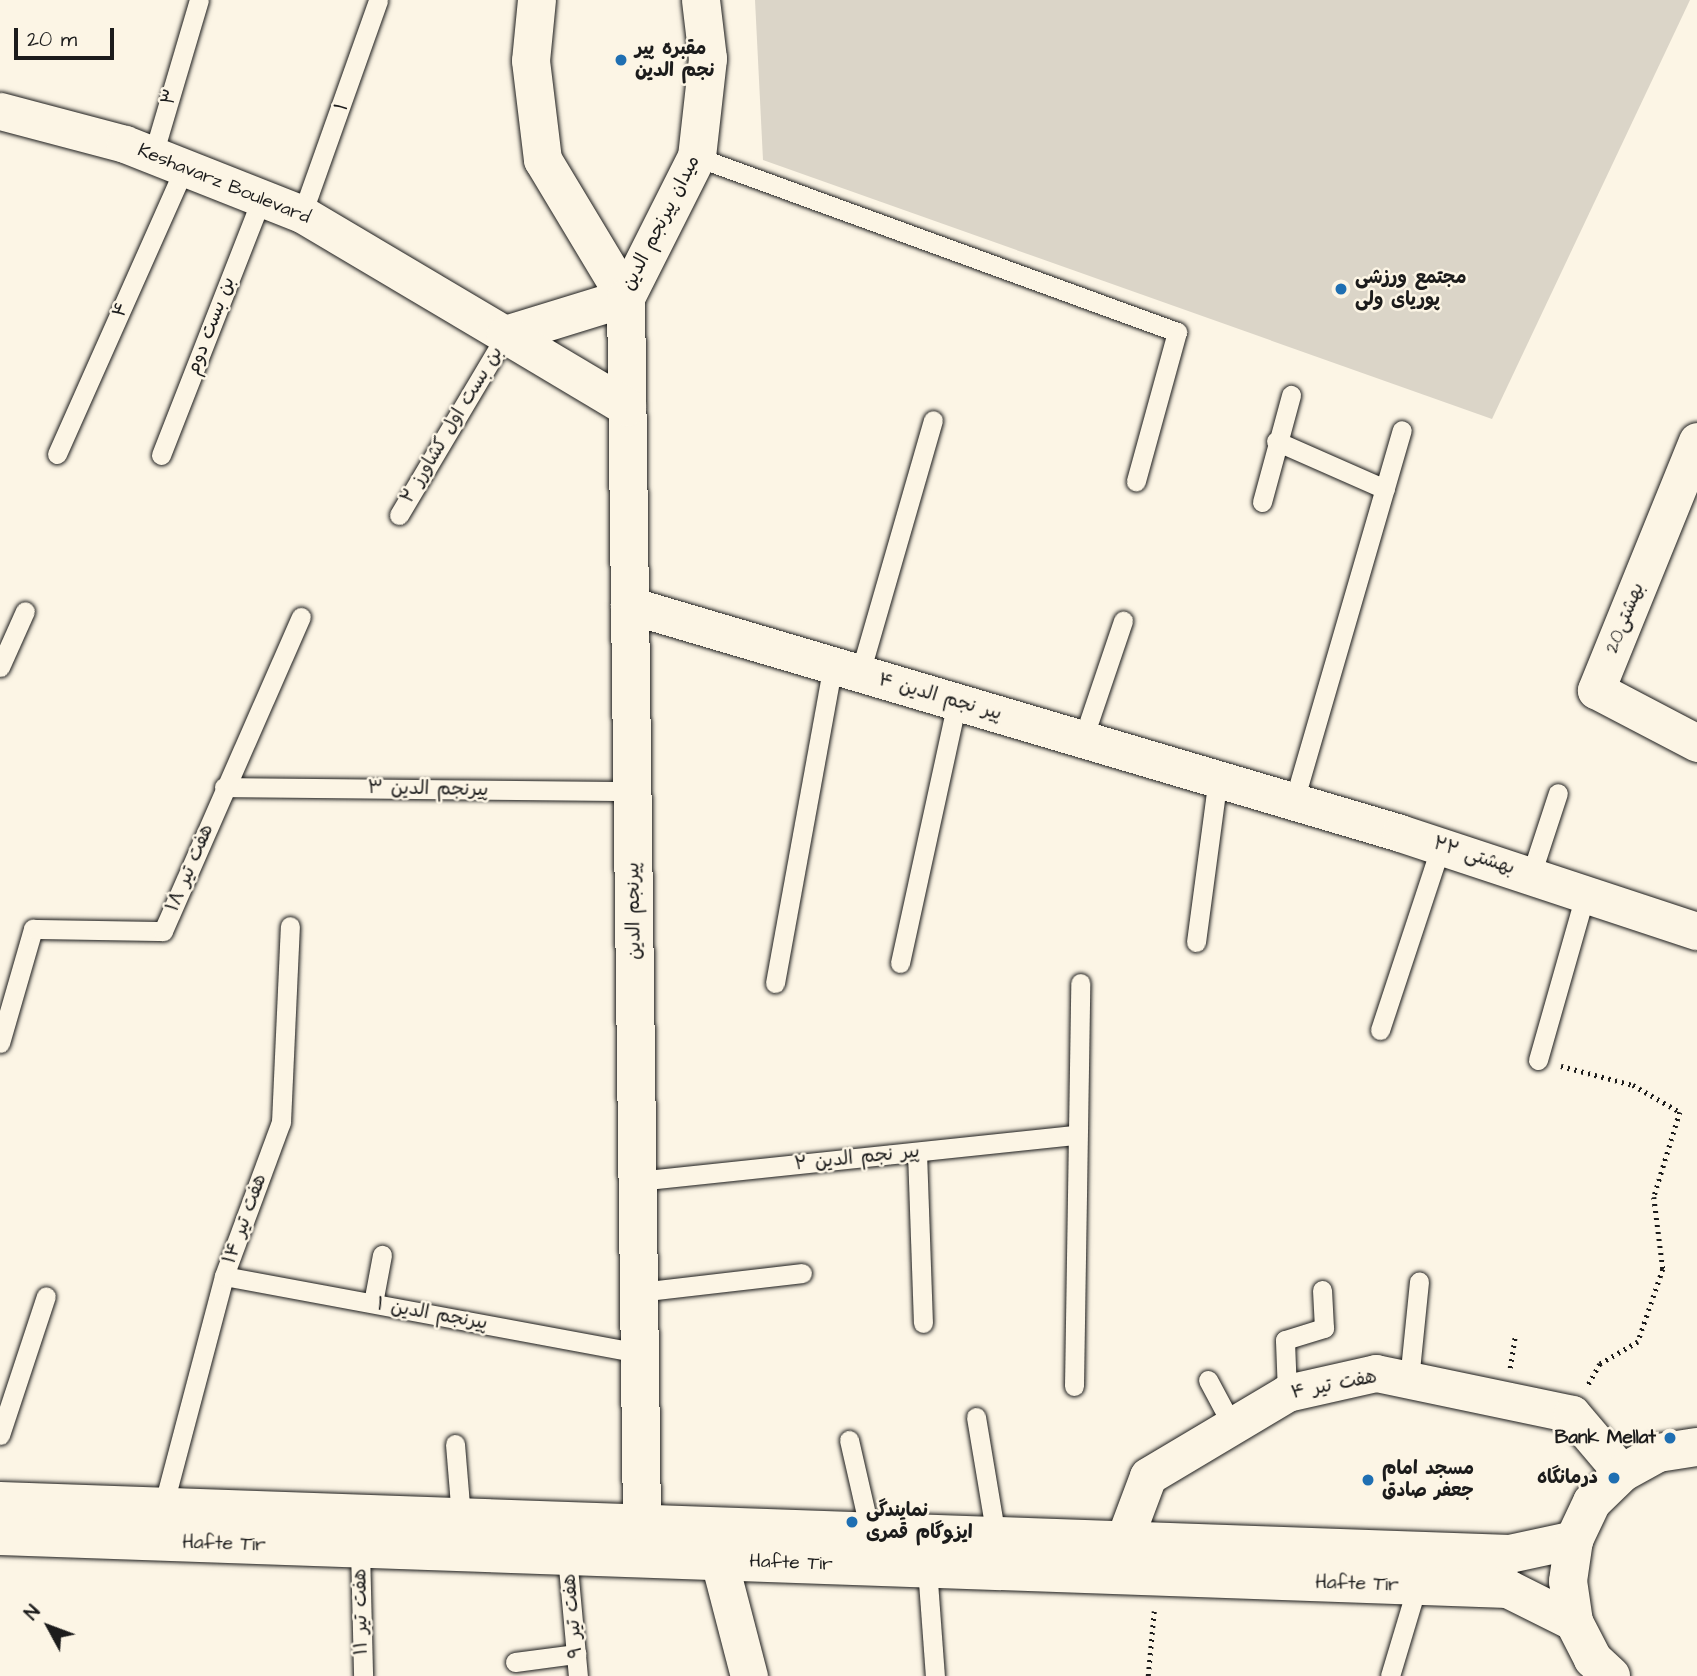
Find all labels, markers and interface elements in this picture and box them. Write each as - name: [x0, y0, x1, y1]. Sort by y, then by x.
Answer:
- scale bar: [18, 14, 117, 58]
- text: 20 m: [27, 25, 77, 54]
- place label: مقبره پیر نجم الدین: [635, 38, 714, 82]
- marker: مقبره پیر نجم الدین: [613, 52, 629, 68]
- street label: ۳: [157, 86, 183, 108]
- street label: ۱: [330, 100, 354, 114]
- street label: Keshavarz Boulevard: [134, 139, 314, 229]
- street label: میدان پیرنجم الدین: [617, 152, 705, 294]
- place label: مجتمع ورزشی پوریای ولی: [1355, 267, 1466, 311]
- street label: بن بست دوم: [182, 274, 240, 378]
- marker: مجتمع ورزشی پوریای ولی: [1333, 281, 1349, 297]
- street label: ۴: [108, 299, 134, 321]
- street label: بن بست اول کشاورز ۲: [396, 342, 508, 508]
- street label: بهشتی20: [1601, 579, 1649, 657]
- street label: پیر نجم الدین ۴: [876, 669, 1004, 725]
- street label: پیرنجم الدین ۳: [367, 777, 489, 801]
- street label: هفت تیر ۱۸: [161, 821, 219, 915]
- street label: بهشتی ۲۲: [1430, 832, 1518, 880]
- street label: پیرنجم الدین: [622, 862, 646, 960]
- street label: پیر نجم الدین ۲: [793, 1140, 921, 1176]
- street label: هفت تیر ۱۴: [218, 1171, 272, 1267]
- street label: پیرنجم الدین ۱: [375, 1293, 489, 1335]
- street label: هفت تیر ۴: [1289, 1366, 1379, 1404]
- place label: Bank Mellat: [1555, 1427, 1656, 1449]
- marker: Bank Mellat: [1662, 1430, 1678, 1446]
- place label: مسجد امام جعفر صادق: [1382, 1458, 1474, 1502]
- place label: درمانگاه: [1537, 1467, 1598, 1489]
- marker: درمانگاه: [1604, 1468, 1624, 1488]
- marker: مسجد امام جعفر صادق: [1360, 1472, 1376, 1488]
- place label: نمایندگی ایزوگام قمری: [866, 1500, 973, 1544]
- marker: نمایندگی ایزوگام قمری: [844, 1514, 860, 1530]
- street label: Hafte Tir: [182, 1531, 266, 1557]
- street label: Hafte Tir: [749, 1550, 833, 1576]
- street label: هفت تیر ۱۱: [349, 1569, 373, 1655]
- street label: Hafte Tir: [1315, 1571, 1399, 1597]
- street label: هفت تیر ۹: [558, 1573, 588, 1659]
- north arrow: [14, 1592, 84, 1662]
- text: N: [19, 1600, 47, 1626]

